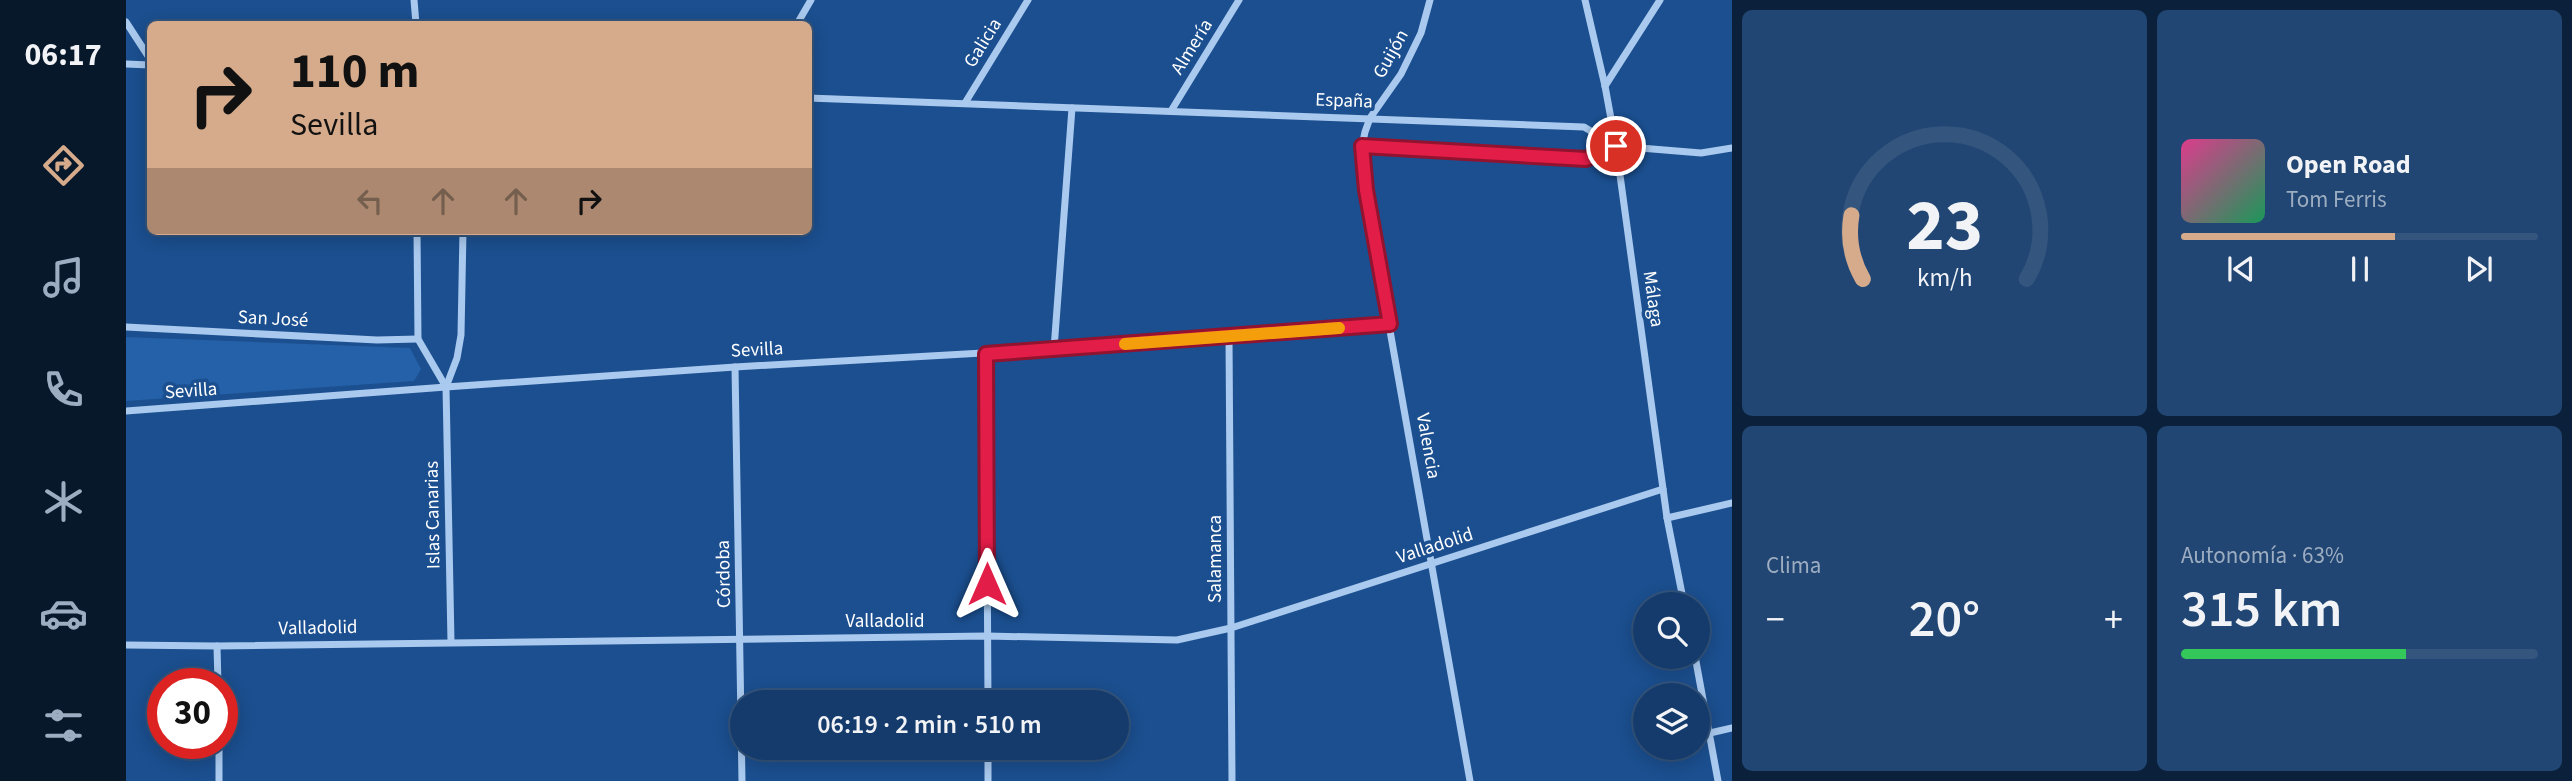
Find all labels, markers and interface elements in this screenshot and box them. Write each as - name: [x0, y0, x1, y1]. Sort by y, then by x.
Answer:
- street label: Galicia: [957, 13, 1009, 73]
- street label: Almería: [1164, 14, 1220, 80]
- street label: Guijón: [1367, 25, 1415, 83]
- text: 06:17: [24, 32, 102, 78]
- text: 110 m: [290, 37, 419, 107]
- icon: right: [175, 49, 266, 140]
- street label: España: [1315, 86, 1373, 116]
- text: Sevilla: [290, 102, 378, 148]
- pin: [1586, 116, 1646, 176]
- icon: arrive: [1597, 127, 1635, 165]
- icon: directions: [39, 141, 88, 190]
- text: Open Road: [2286, 146, 2411, 183]
- text: 23: [1906, 175, 1983, 279]
- icon: left: [351, 182, 389, 220]
- icon: ahead: [424, 182, 462, 220]
- icon: ahead: [497, 182, 535, 220]
- icon: right: [570, 182, 608, 220]
- text: Tom Ferris: [2286, 183, 2387, 216]
- icon: previous: [2222, 250, 2260, 288]
- icon: pause: [2341, 250, 2379, 288]
- icon: next: [2460, 250, 2498, 288]
- icon: music: [39, 253, 88, 302]
- text: km/h: [1917, 260, 1972, 296]
- street label: Málaga: [1636, 269, 1670, 329]
- street label: San José: [237, 304, 309, 334]
- street label: Sevilla: [730, 335, 784, 365]
- icon: phone: [39, 365, 88, 414]
- street label: Sevilla: [164, 376, 218, 406]
- street label: Valencia: [1409, 411, 1447, 481]
- street label: Islas Canarias: [419, 461, 447, 569]
- icon: climate: [39, 477, 88, 526]
- street label: Salamanca: [1202, 515, 1229, 603]
- street label: Valladolid: [1393, 521, 1477, 571]
- text: Autonomía · 63%: [2181, 539, 2344, 572]
- street label: Córdoba: [710, 540, 738, 608]
- position arrow: [950, 547, 1024, 621]
- text: Clima: [1766, 549, 1821, 582]
- text: 315 km: [2181, 573, 2342, 647]
- text: 20°: [1909, 583, 1980, 657]
- icon: car: [39, 589, 88, 638]
- map controls: [1633, 592, 1710, 760]
- button: search: [1633, 592, 1710, 669]
- text: −: [1766, 593, 1785, 647]
- text: +: [2104, 593, 2123, 647]
- street label: Valladolid: [845, 608, 925, 635]
- street label: Valladolid: [278, 614, 358, 642]
- speed limit sign: 30: [147, 668, 238, 759]
- button: layers: [1633, 683, 1710, 760]
- icon: filters: [39, 701, 88, 750]
- text: 06:19 · 2 min · 510 m: [817, 706, 1042, 743]

